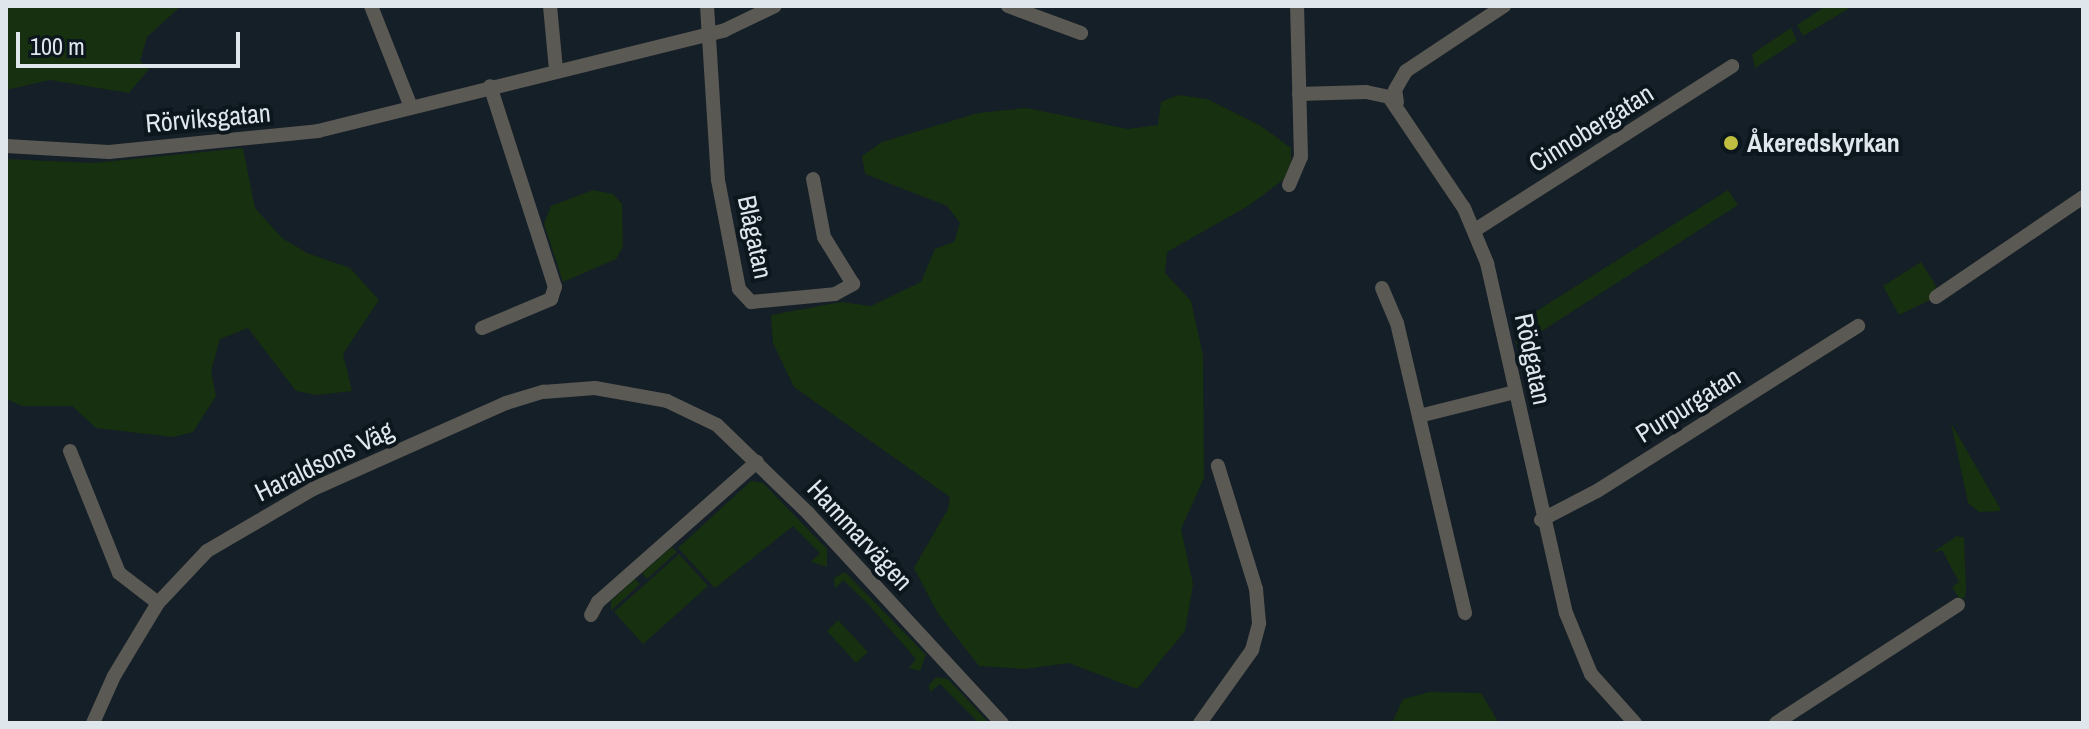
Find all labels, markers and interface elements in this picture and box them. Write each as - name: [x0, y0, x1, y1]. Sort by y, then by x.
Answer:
- scale bar: [20, 16, 244, 66]
- text: 100 m: [30, 30, 85, 62]
- street label: Cinnobergatan: [1523, 77, 1659, 179]
- street label: Rörviksgatan: [144, 97, 272, 139]
- place label: Åkeredskyrkan: [1747, 127, 1900, 159]
- marker: Åkeredskyrkan: [1722, 134, 1740, 152]
- street label: Blågatan: [731, 193, 779, 281]
- street label: Rödgatan: [1508, 311, 1558, 407]
- street label: Purpurgatan: [1630, 361, 1746, 449]
- street label: Haraldsons Väg: [250, 414, 398, 508]
- street label: Hammarvägen: [801, 473, 919, 597]

